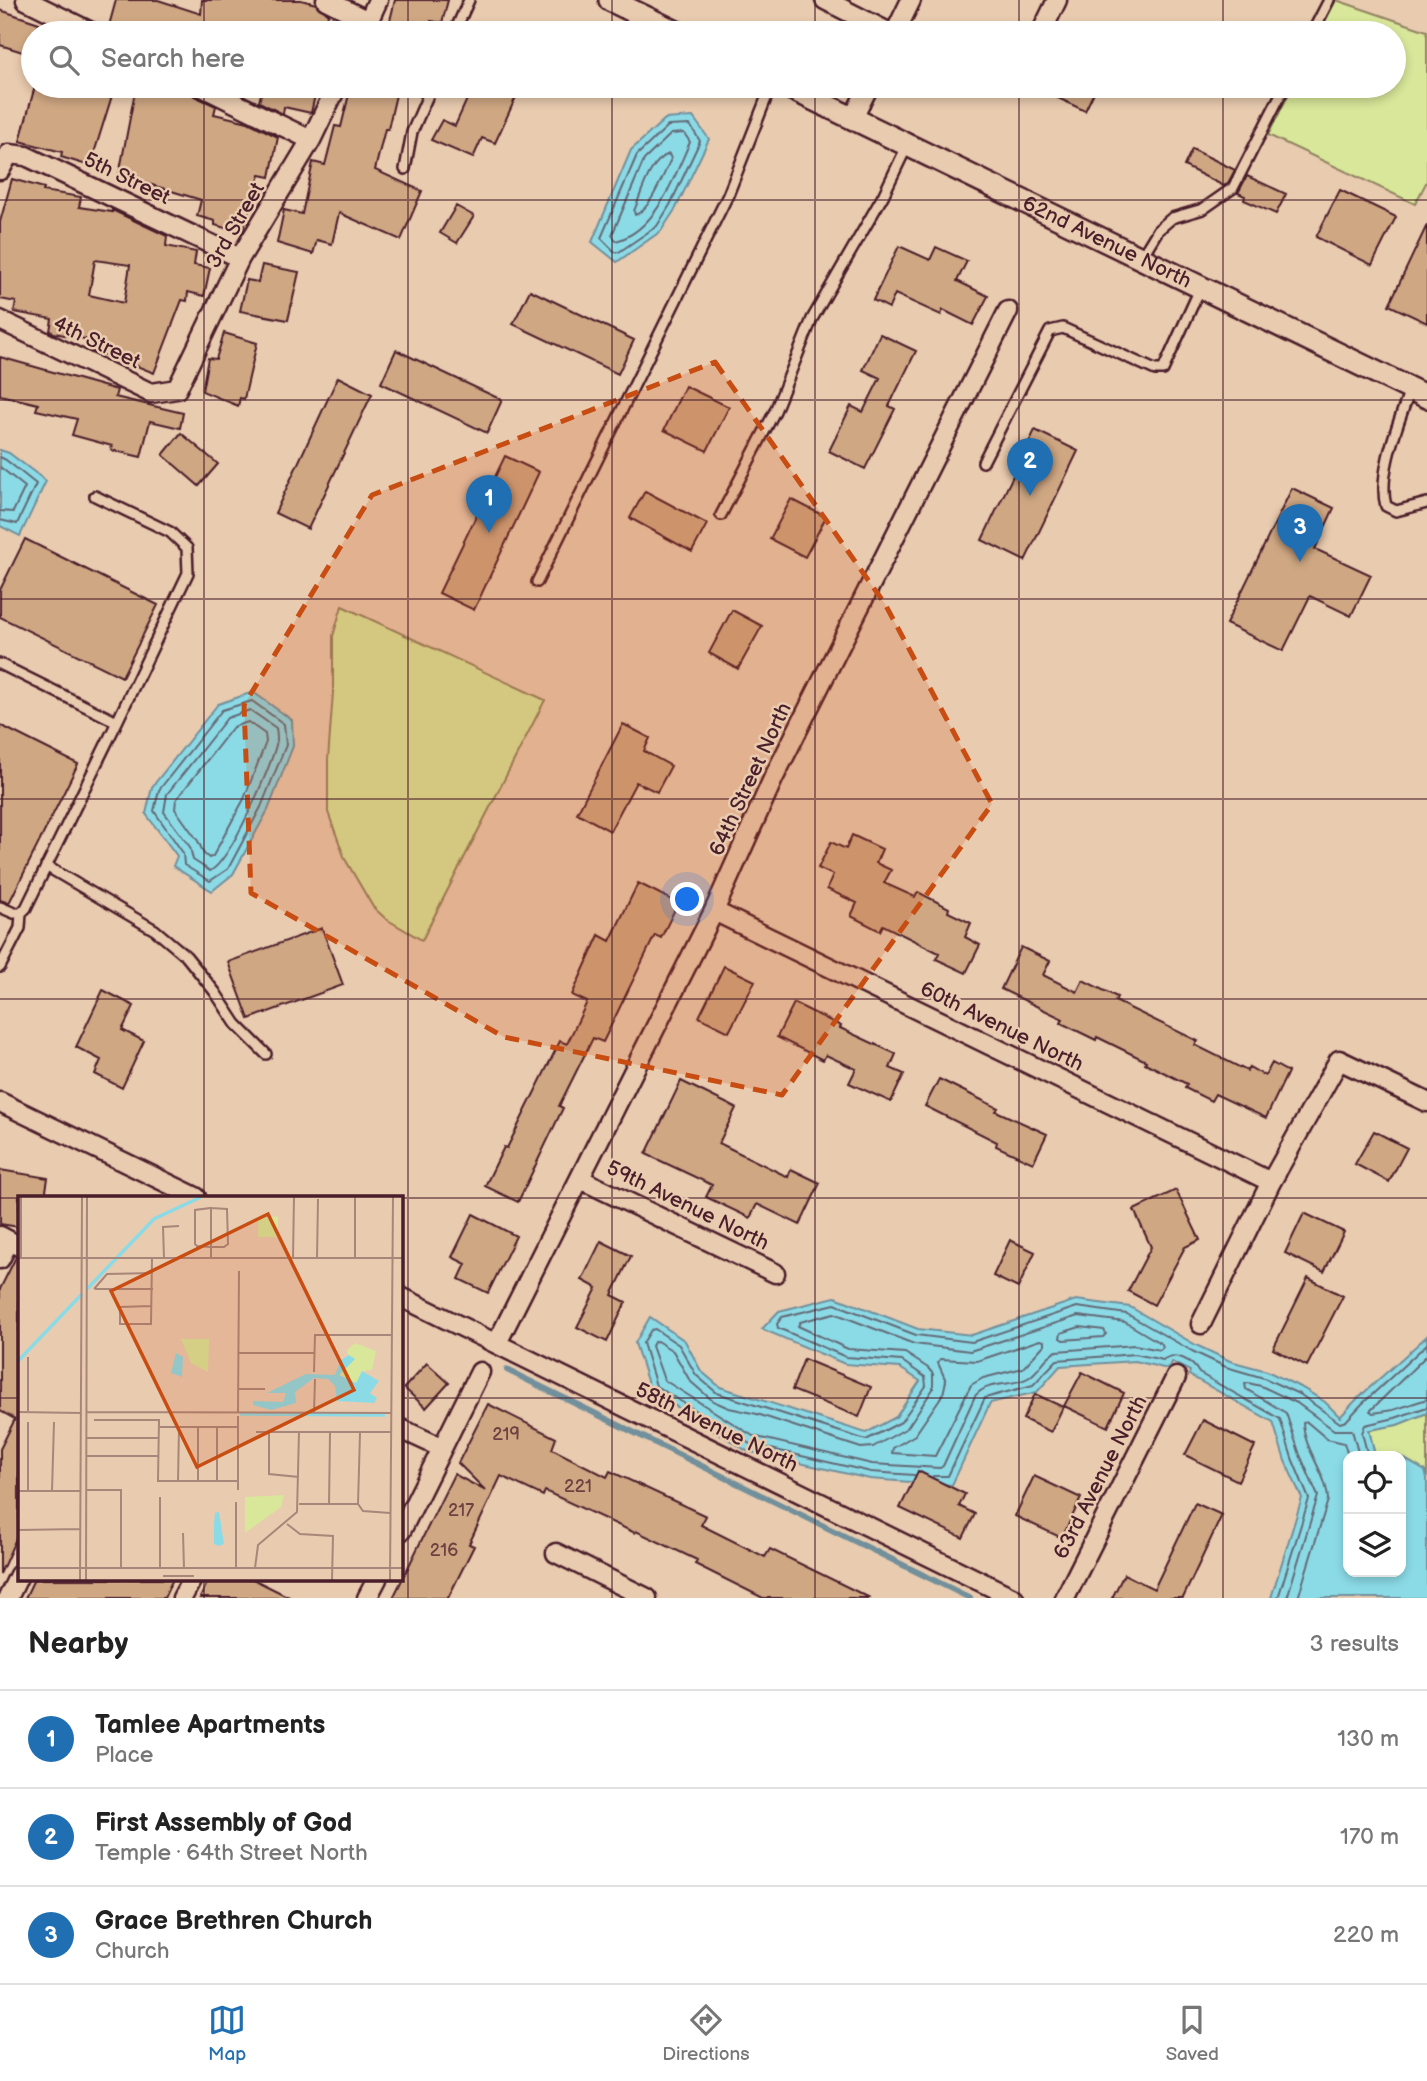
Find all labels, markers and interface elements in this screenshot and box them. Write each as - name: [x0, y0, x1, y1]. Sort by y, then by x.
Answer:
- search box: [21, 21, 1406, 98]
- icon: search: [45, 41, 83, 79]
- text: Search here: [101, 44, 245, 75]
- street label: 5th Street: [80, 147, 175, 210]
- street label: 3rd Street: [201, 177, 270, 273]
- street label: 62nd Avenue North: [1018, 191, 1195, 294]
- street label: 4th Street: [49, 311, 145, 374]
- pin: 2: [1007, 438, 1053, 496]
- pin: 1: [466, 475, 512, 533]
- pin: 3: [1277, 504, 1323, 562]
- street label: 64th Street North: [704, 699, 797, 860]
- your location: [670, 882, 704, 916]
- street label: 60th Avenue North: [916, 976, 1088, 1077]
- street label: 59th Avenue North: [602, 1155, 773, 1256]
- inset map: [18, 1196, 402, 1580]
- street label: 58th Avenue North: [631, 1377, 802, 1478]
- street label: 63rd Avenue North: [1048, 1391, 1153, 1563]
- house number: 219: [492, 1424, 520, 1445]
- map controls: [1343, 1451, 1406, 1577]
- button: locate: [1343, 1451, 1406, 1514]
- house number: 221: [564, 1476, 592, 1497]
- house number: 217: [448, 1500, 474, 1521]
- button: layers: [1343, 1514, 1406, 1577]
- house number: 216: [430, 1540, 458, 1561]
- text: Nearby: [28, 1626, 128, 1662]
- text: 3 results: [1310, 1630, 1399, 1658]
- text: Tamlee Apartments: [95, 1710, 325, 1741]
- text: 1: [46, 1725, 56, 1753]
- text: 130 m: [1337, 1725, 1399, 1753]
- text: Place: [95, 1741, 153, 1769]
- text: First Assembly of God: [95, 1808, 352, 1839]
- text: 2: [44, 1823, 58, 1851]
- text: 170 m: [1340, 1823, 1399, 1851]
- text: Temple · 64th Street North: [95, 1839, 368, 1867]
- text: Grace Brethren Church: [95, 1906, 372, 1937]
- text: 3: [44, 1921, 58, 1949]
- text: 220 m: [1333, 1921, 1399, 1949]
- text: Church: [95, 1937, 170, 1965]
- tab: Map: [208, 2001, 246, 2066]
- tab: Directions: [662, 2001, 750, 2066]
- tab: Saved: [1166, 2001, 1219, 2066]

